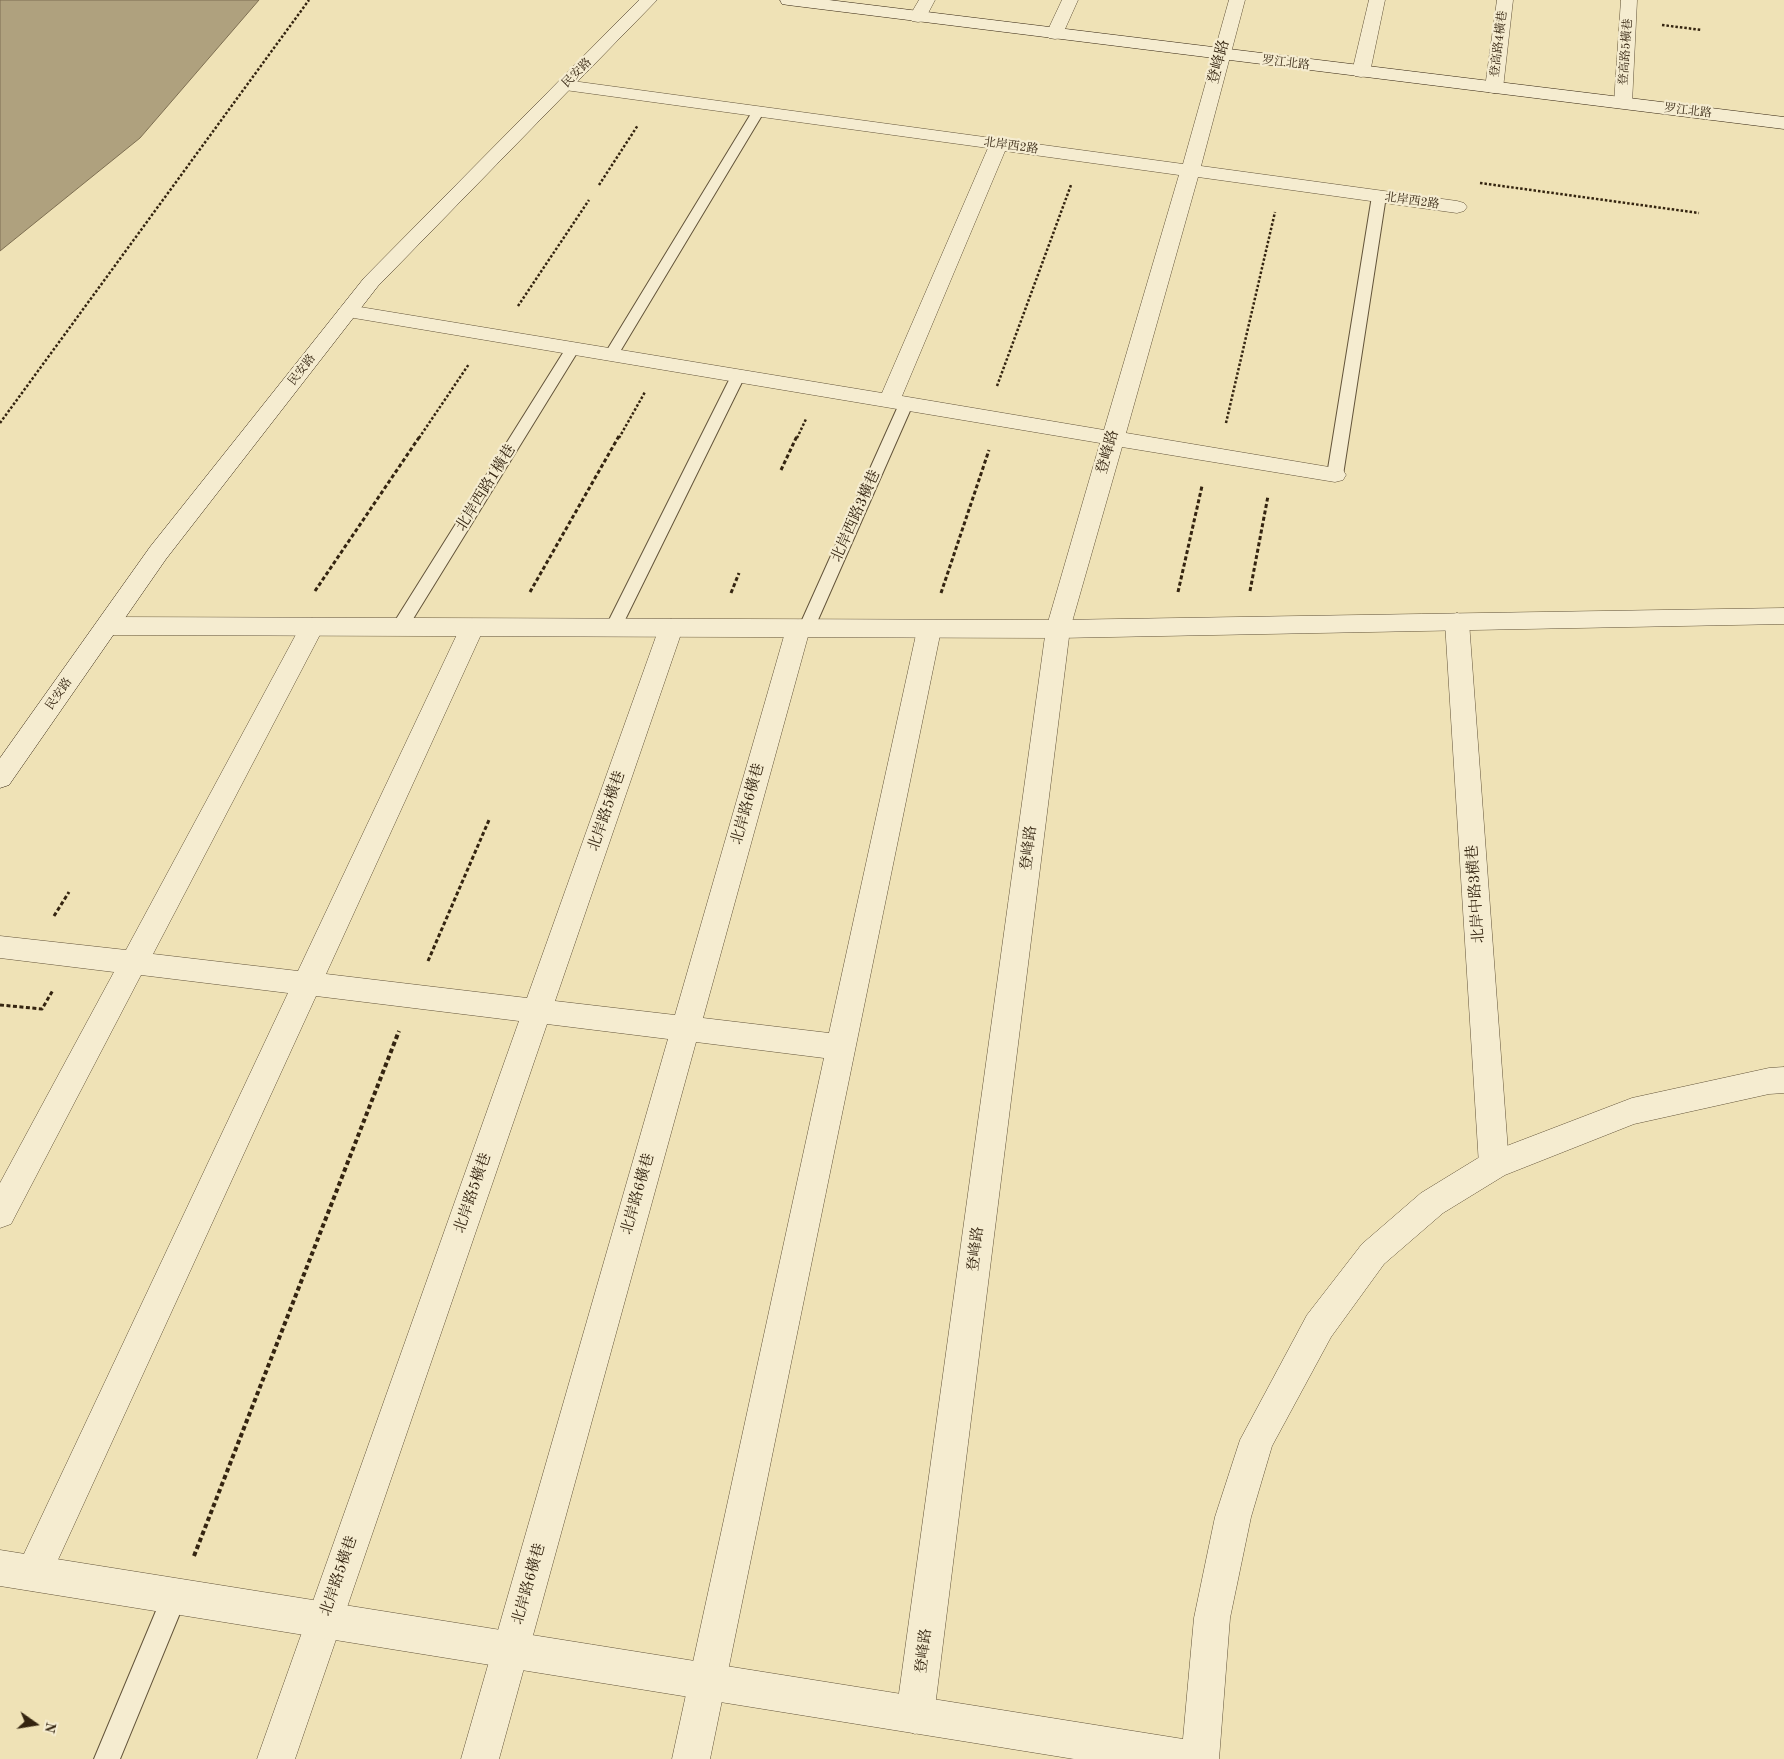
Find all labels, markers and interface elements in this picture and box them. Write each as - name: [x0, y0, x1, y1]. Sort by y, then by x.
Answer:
- street label: 登高路4橫巷: [1488, 10, 1510, 78]
- street label: 登高路5橫巷: [1616, 18, 1636, 86]
- street label: 登峰路: [1204, 38, 1234, 86]
- street label: 罗江北路: [1261, 53, 1311, 73]
- street label: 民安路: [559, 55, 595, 91]
- street label: 罗江北路: [1663, 101, 1713, 121]
- street label: 北岸西2路: [983, 135, 1039, 157]
- street label: 北岸西2路: [1384, 190, 1440, 212]
- street label: 民安路: [285, 351, 319, 389]
- street label: 登峰路: [1093, 428, 1123, 476]
- street label: 北岸西路1橫巷: [452, 441, 520, 535]
- street label: 北岸西路3橫巷: [828, 467, 884, 565]
- street label: 民安路: [43, 675, 75, 713]
- street label: 北岸路6橫巷: [728, 761, 768, 847]
- street label: 北岸路5橫巷: [585, 768, 629, 854]
- street label: 登峰路: [1017, 825, 1041, 871]
- street label: 北岸中路3横巷: [1464, 844, 1488, 944]
- street label: 北岸路5橫巷: [451, 1150, 495, 1236]
- street label: 北岸路6橫巷: [618, 1151, 658, 1237]
- street label: 登峰路: [964, 1226, 988, 1272]
- street label: 北岸路5橫巷: [317, 1533, 361, 1619]
- street label: 北岸路6橫巷: [509, 1541, 549, 1627]
- street label: 登峰路: [912, 1628, 936, 1674]
- north arrow: [10, 1699, 60, 1749]
- text: N: [42, 1721, 58, 1734]

